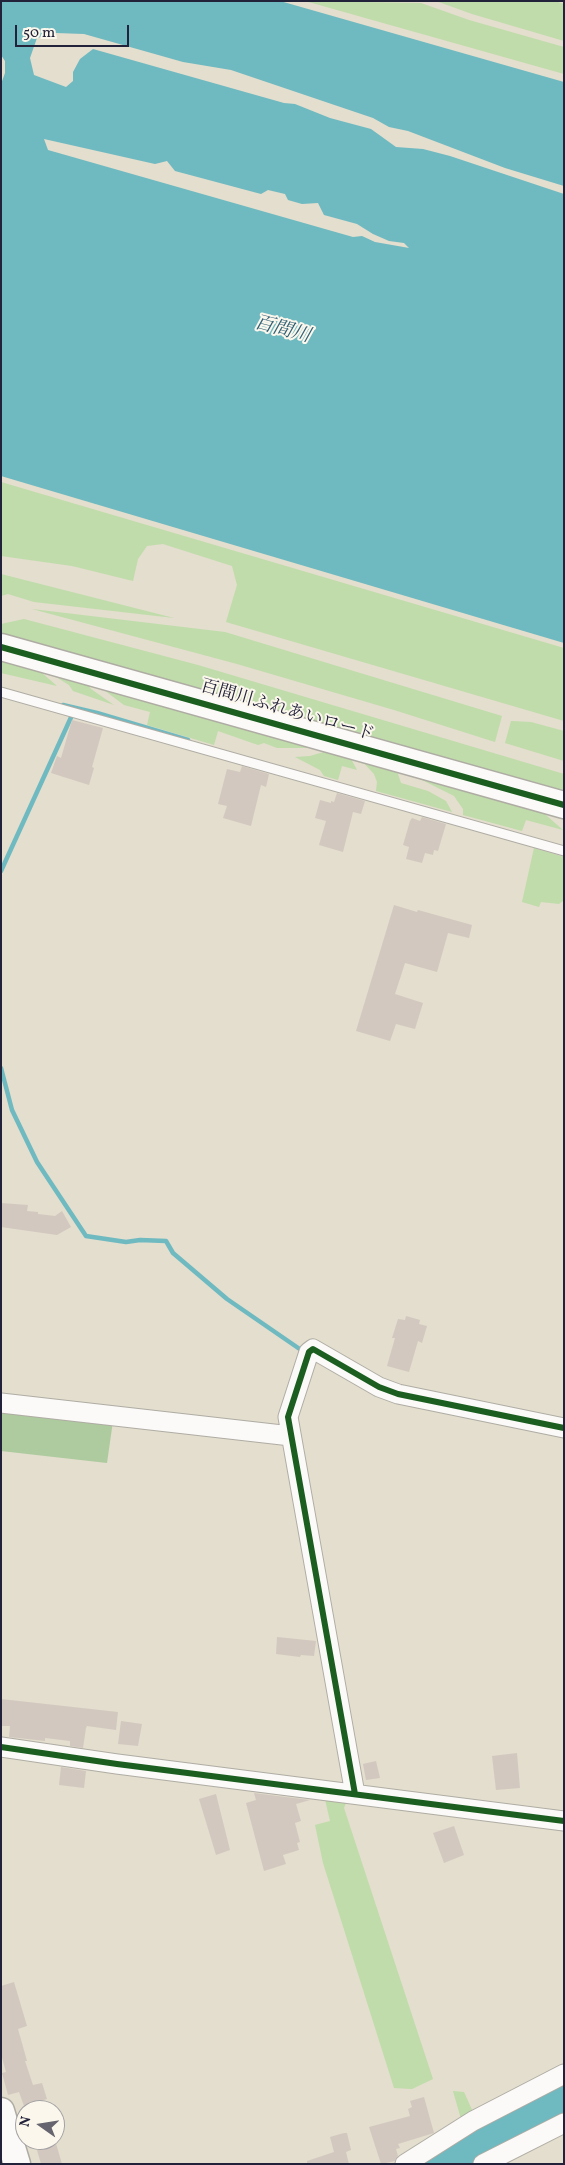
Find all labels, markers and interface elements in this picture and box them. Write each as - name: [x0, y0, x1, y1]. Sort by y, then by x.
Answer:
- scale bar: [18, 15, 131, 47]
- text: 50 m: [23, 23, 55, 44]
- water label: 百間川: [252, 313, 312, 349]
- street label: 百間川ふれあいロード: [198, 677, 376, 747]
- north arrow: [15, 2100, 65, 2150]
- text: N: [15, 2115, 36, 2129]

